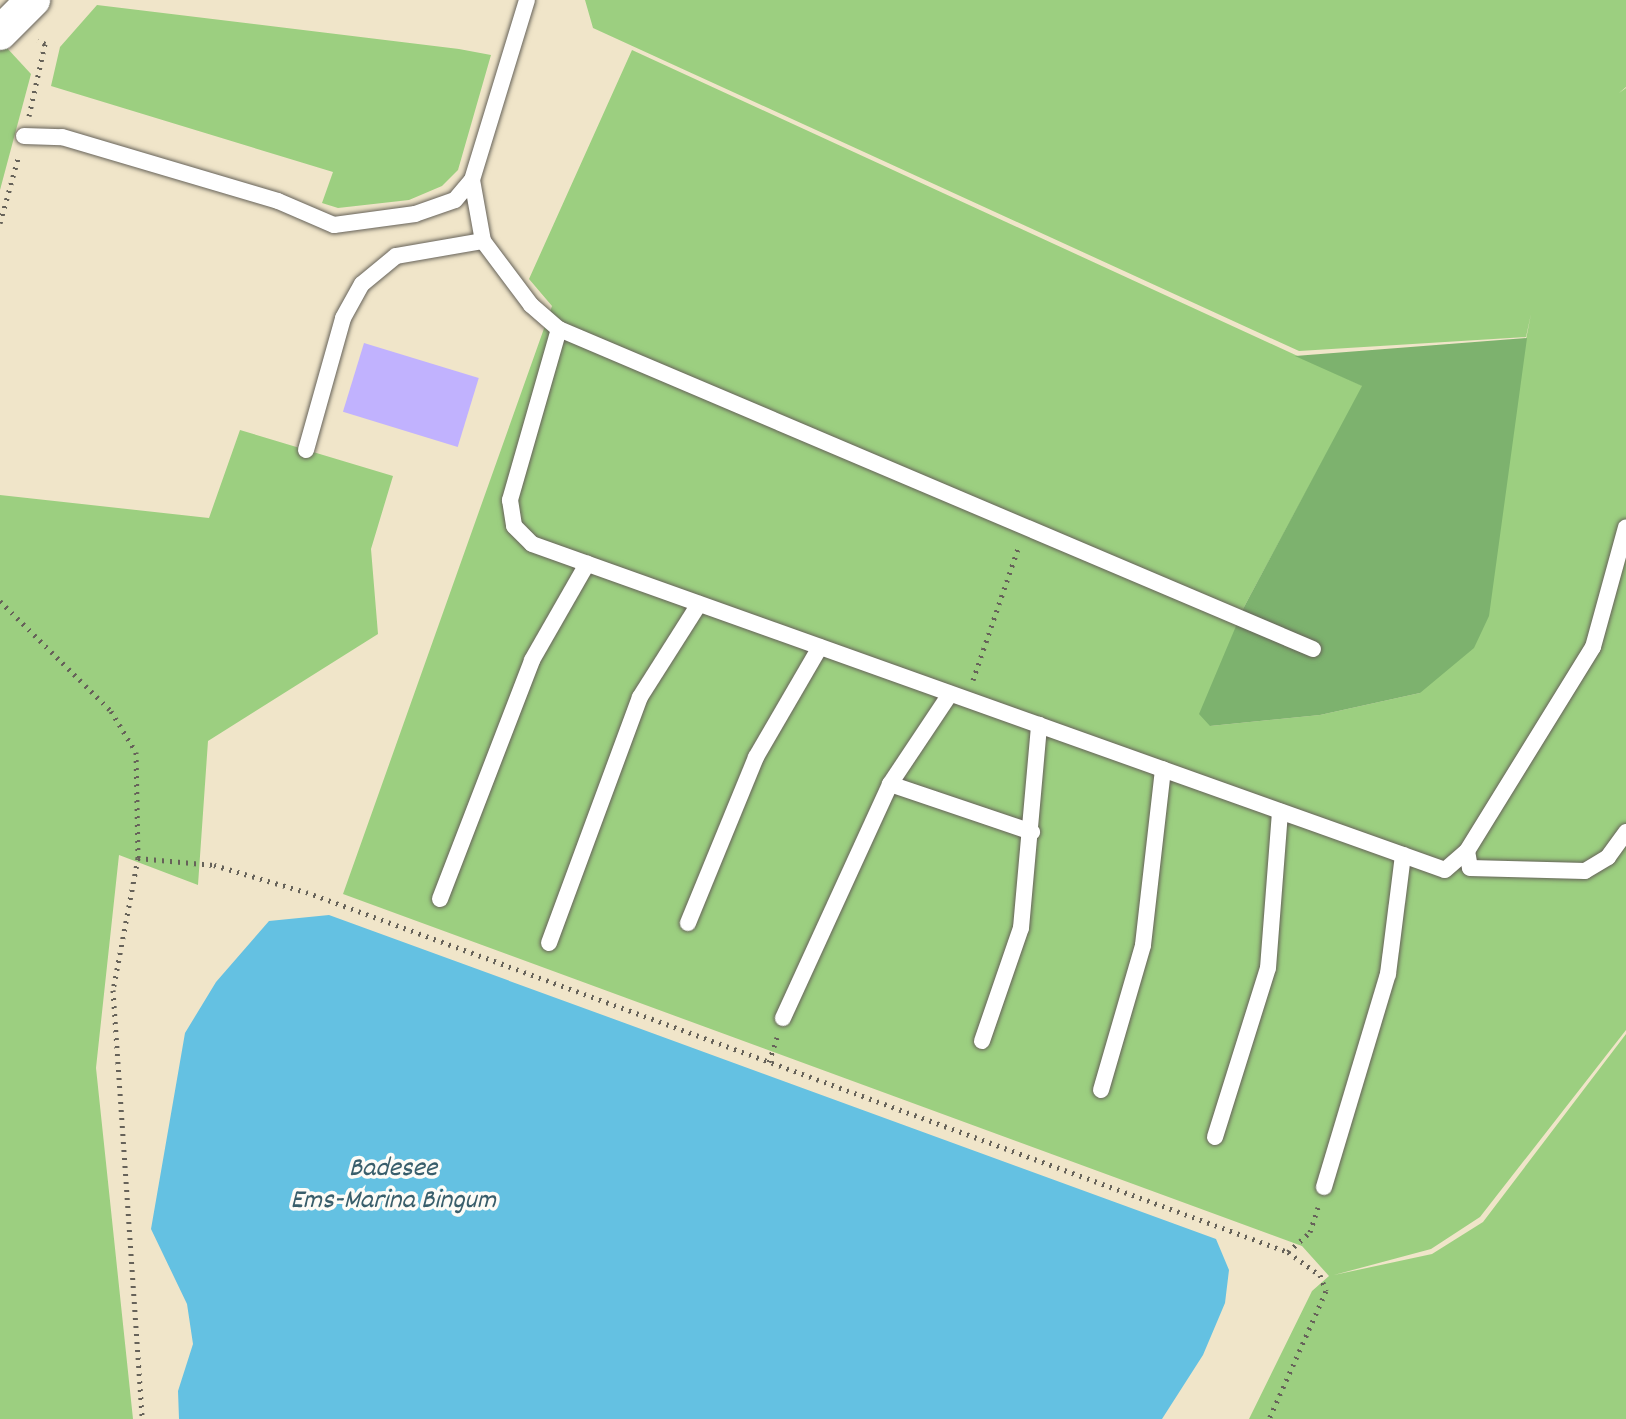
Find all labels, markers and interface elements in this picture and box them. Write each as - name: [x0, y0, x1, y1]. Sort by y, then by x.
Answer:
- water label: Badesee Ems-Marina Bingum: [290, 1153, 496, 1219]

